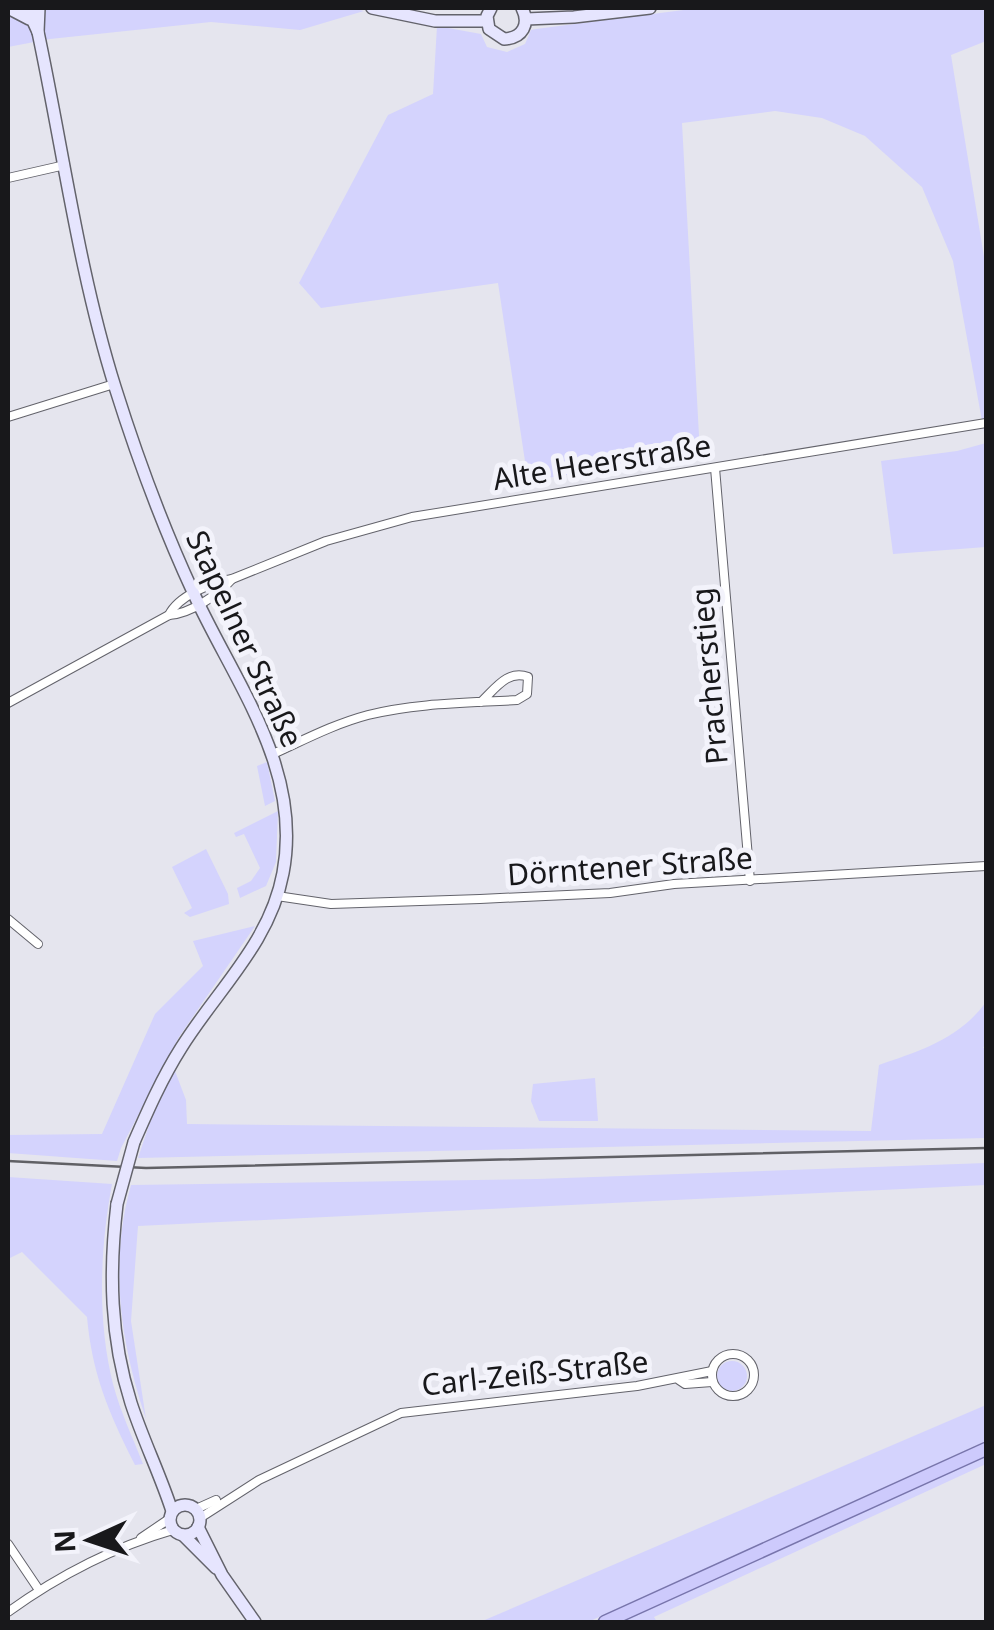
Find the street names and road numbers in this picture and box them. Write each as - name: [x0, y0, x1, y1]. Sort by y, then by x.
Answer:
- street label: Alte Heerstraße: [490, 424, 714, 499]
- street label: Stapelner Straße: [177, 523, 314, 753]
- street label: Pracherstieg: [680, 586, 737, 766]
- street label: Dörntener Straße: [506, 836, 754, 895]
- street label: Carl-Zeiß-Straße: [419, 1340, 650, 1405]

